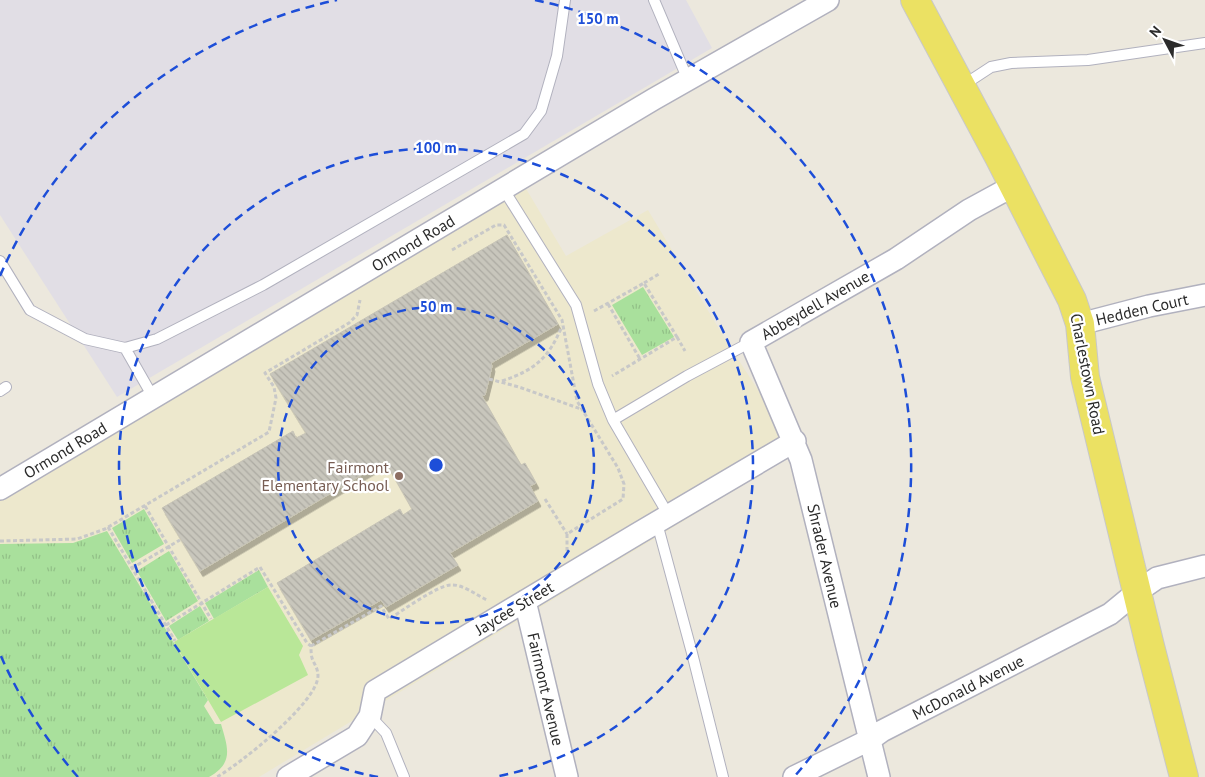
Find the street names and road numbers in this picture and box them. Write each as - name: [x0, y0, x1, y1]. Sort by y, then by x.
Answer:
- street label: Ormond Road: [368, 210, 458, 276]
- street label: Abbeydell Avenue: [757, 266, 873, 344]
- street label: Hedden Court: [1094, 289, 1191, 329]
- street label: Charlestown Road: [1066, 312, 1110, 436]
- street label: Ormond Road: [20, 417, 110, 483]
- street label: Shrader Avenue: [803, 502, 847, 610]
- street label: Jaycee Street: [470, 576, 557, 640]
- street label: Fairmont Avenue: [523, 631, 569, 747]
- street label: McDonald Avenue: [909, 650, 1027, 724]

